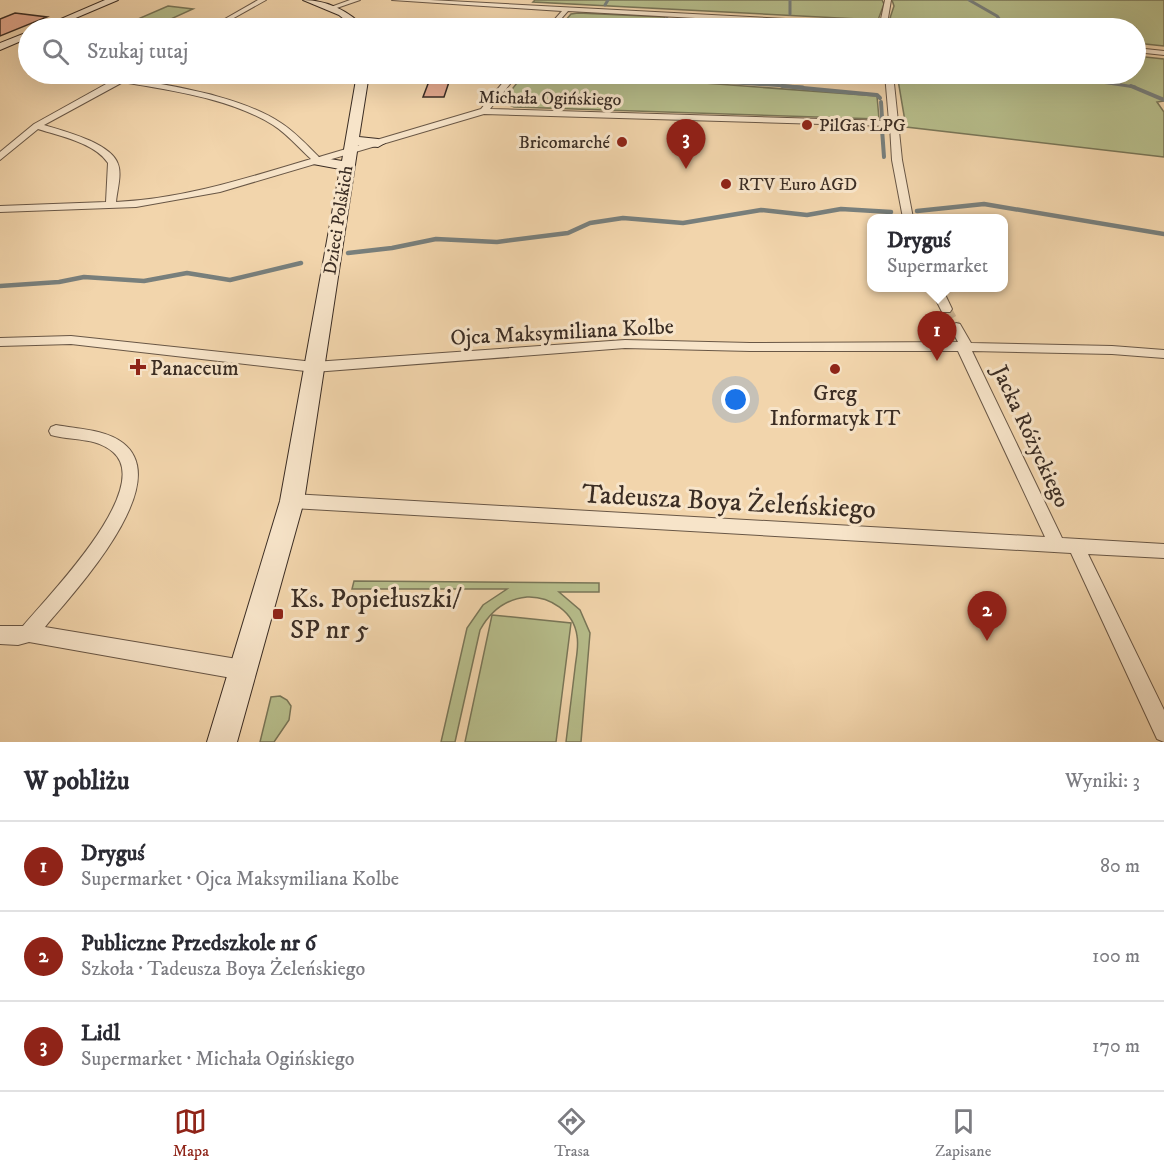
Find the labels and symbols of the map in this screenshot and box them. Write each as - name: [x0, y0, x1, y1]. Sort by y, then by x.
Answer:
- street label: Michała Ogińskiego: [478, 87, 622, 111]
- place label: PilGas LPG: [819, 115, 906, 137]
- marker: PilGas LPG: [800, 118, 814, 132]
- pin: 3: [666, 120, 706, 169]
- place label: Bricomarché: [518, 132, 611, 154]
- marker: Bricomarché: [615, 135, 629, 149]
- street label: Dzieci Polskich: [319, 163, 359, 276]
- place label: RTV Euro AGD: [738, 174, 857, 196]
- marker: RTV Euro AGD: [719, 177, 733, 191]
- pin: 1: [918, 312, 956, 361]
- street label: Ojca Maksymiliana Kolbe: [450, 313, 675, 352]
- place label: Panaceum: [150, 355, 239, 382]
- street label: Jacka Różyckiego: [985, 359, 1075, 512]
- marker: Panaceum: [131, 360, 145, 374]
- marker: Greg Informatyk IT: [828, 362, 842, 376]
- place label: Greg Informatyk IT: [770, 380, 901, 432]
- your location: [721, 385, 750, 414]
- street label: Tadeusza Boya Żeleńskiego: [581, 477, 877, 527]
- place label: Ks. Popiełuszki/ SP nr 5: [290, 582, 462, 647]
- pin: 2: [968, 592, 1006, 641]
- marker: Ks. Popiełuszki/ SP nr 5: [271, 607, 285, 621]

